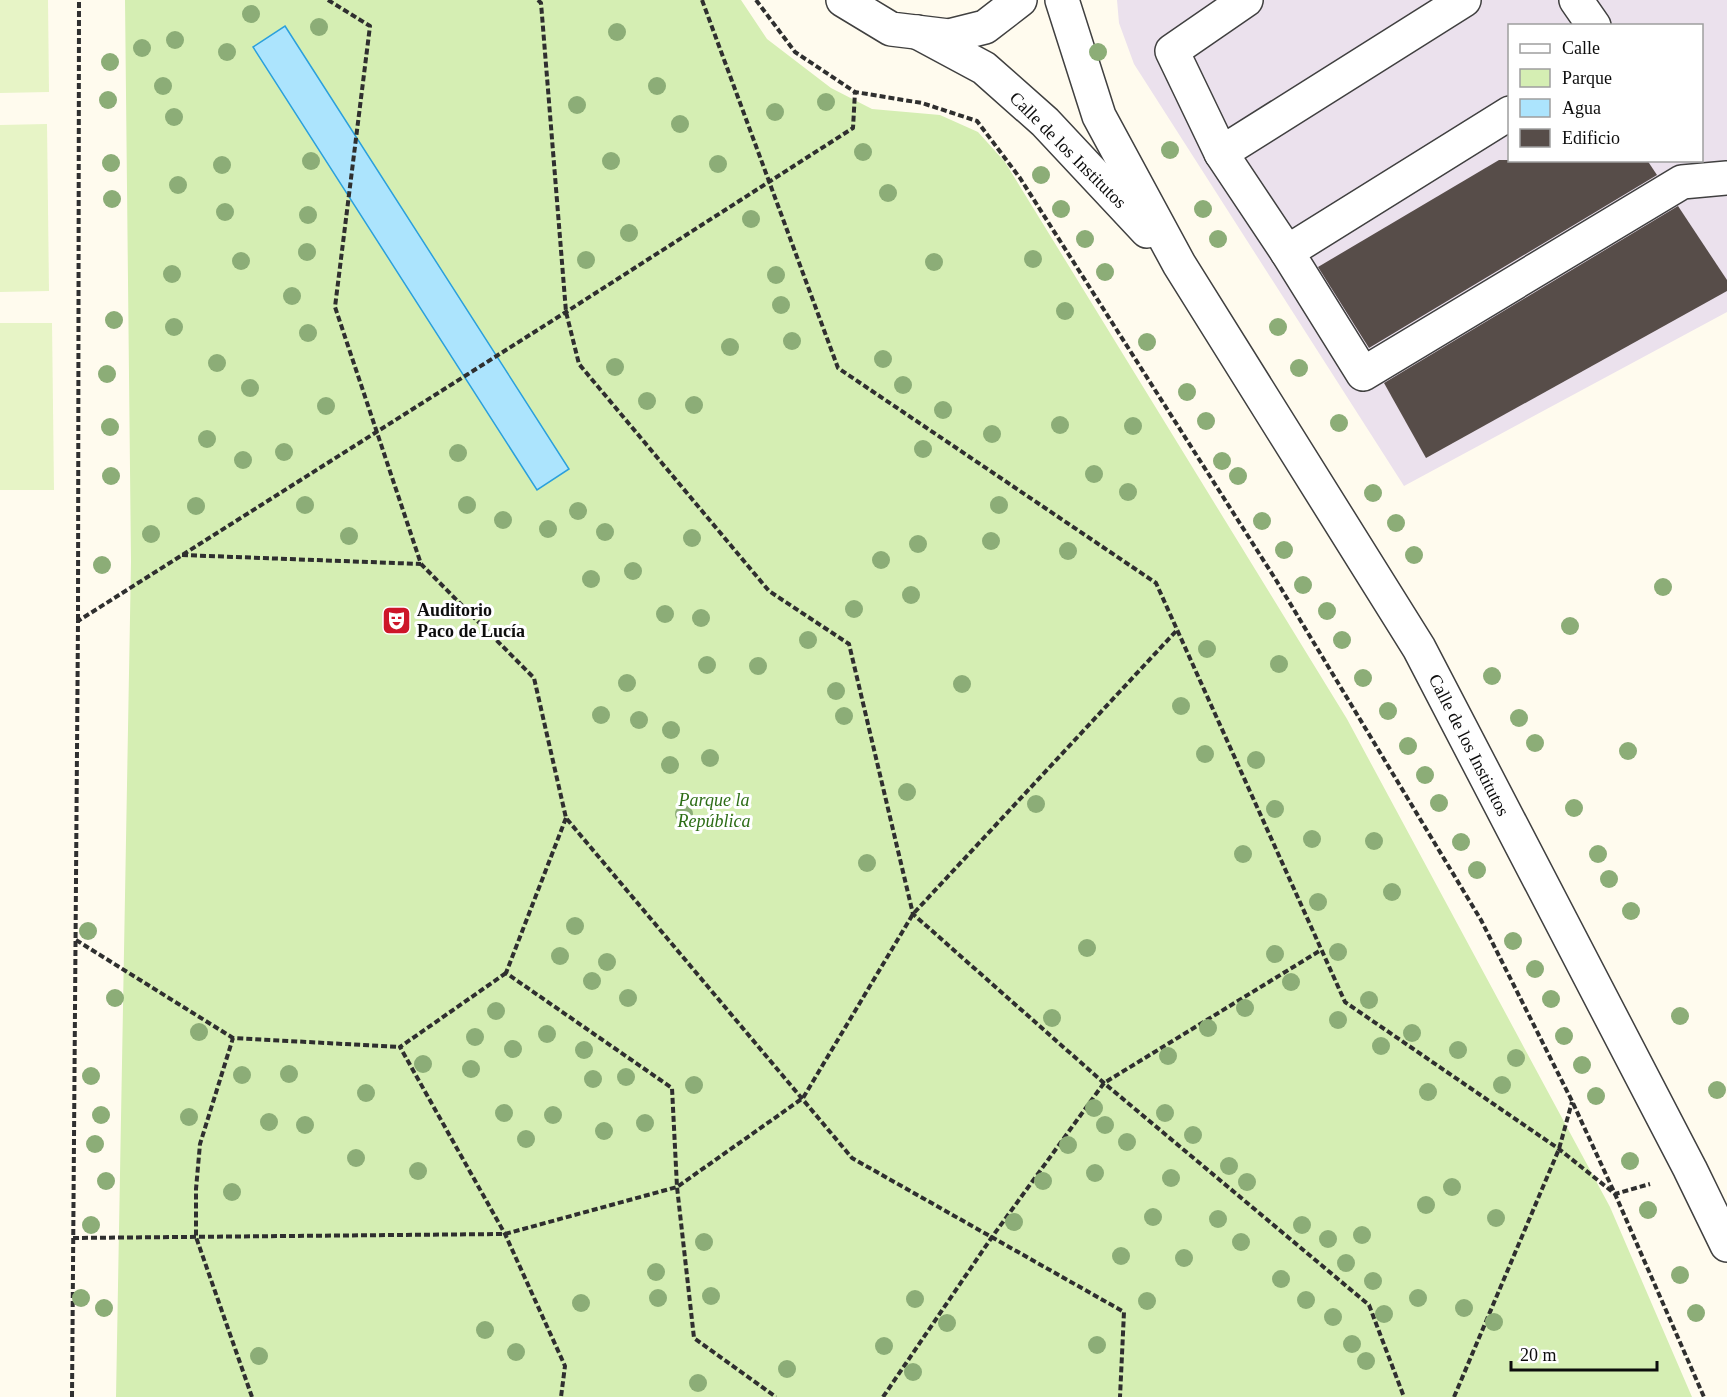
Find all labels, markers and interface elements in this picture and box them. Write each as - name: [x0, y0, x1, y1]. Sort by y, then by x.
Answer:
- legend: [1508, 24, 1703, 162]
- text: Calle: [1562, 38, 1600, 58]
- text: Parque: [1562, 68, 1612, 88]
- street label: Calle de los Institutos: [1006, 88, 1130, 212]
- text: Agua: [1562, 98, 1601, 118]
- text: Edificio: [1562, 128, 1620, 148]
- place label: Auditorio Paco de Lucía: [417, 600, 525, 641]
- theatre icon: Auditorio Paco de Lucía: [380, 604, 412, 636]
- street label: Calle de los Institutos: [1425, 671, 1513, 819]
- park label: Parque la República: [677, 790, 750, 831]
- scale bar: [1511, 1334, 1656, 1372]
- text: 20 m: [1520, 1345, 1557, 1365]

